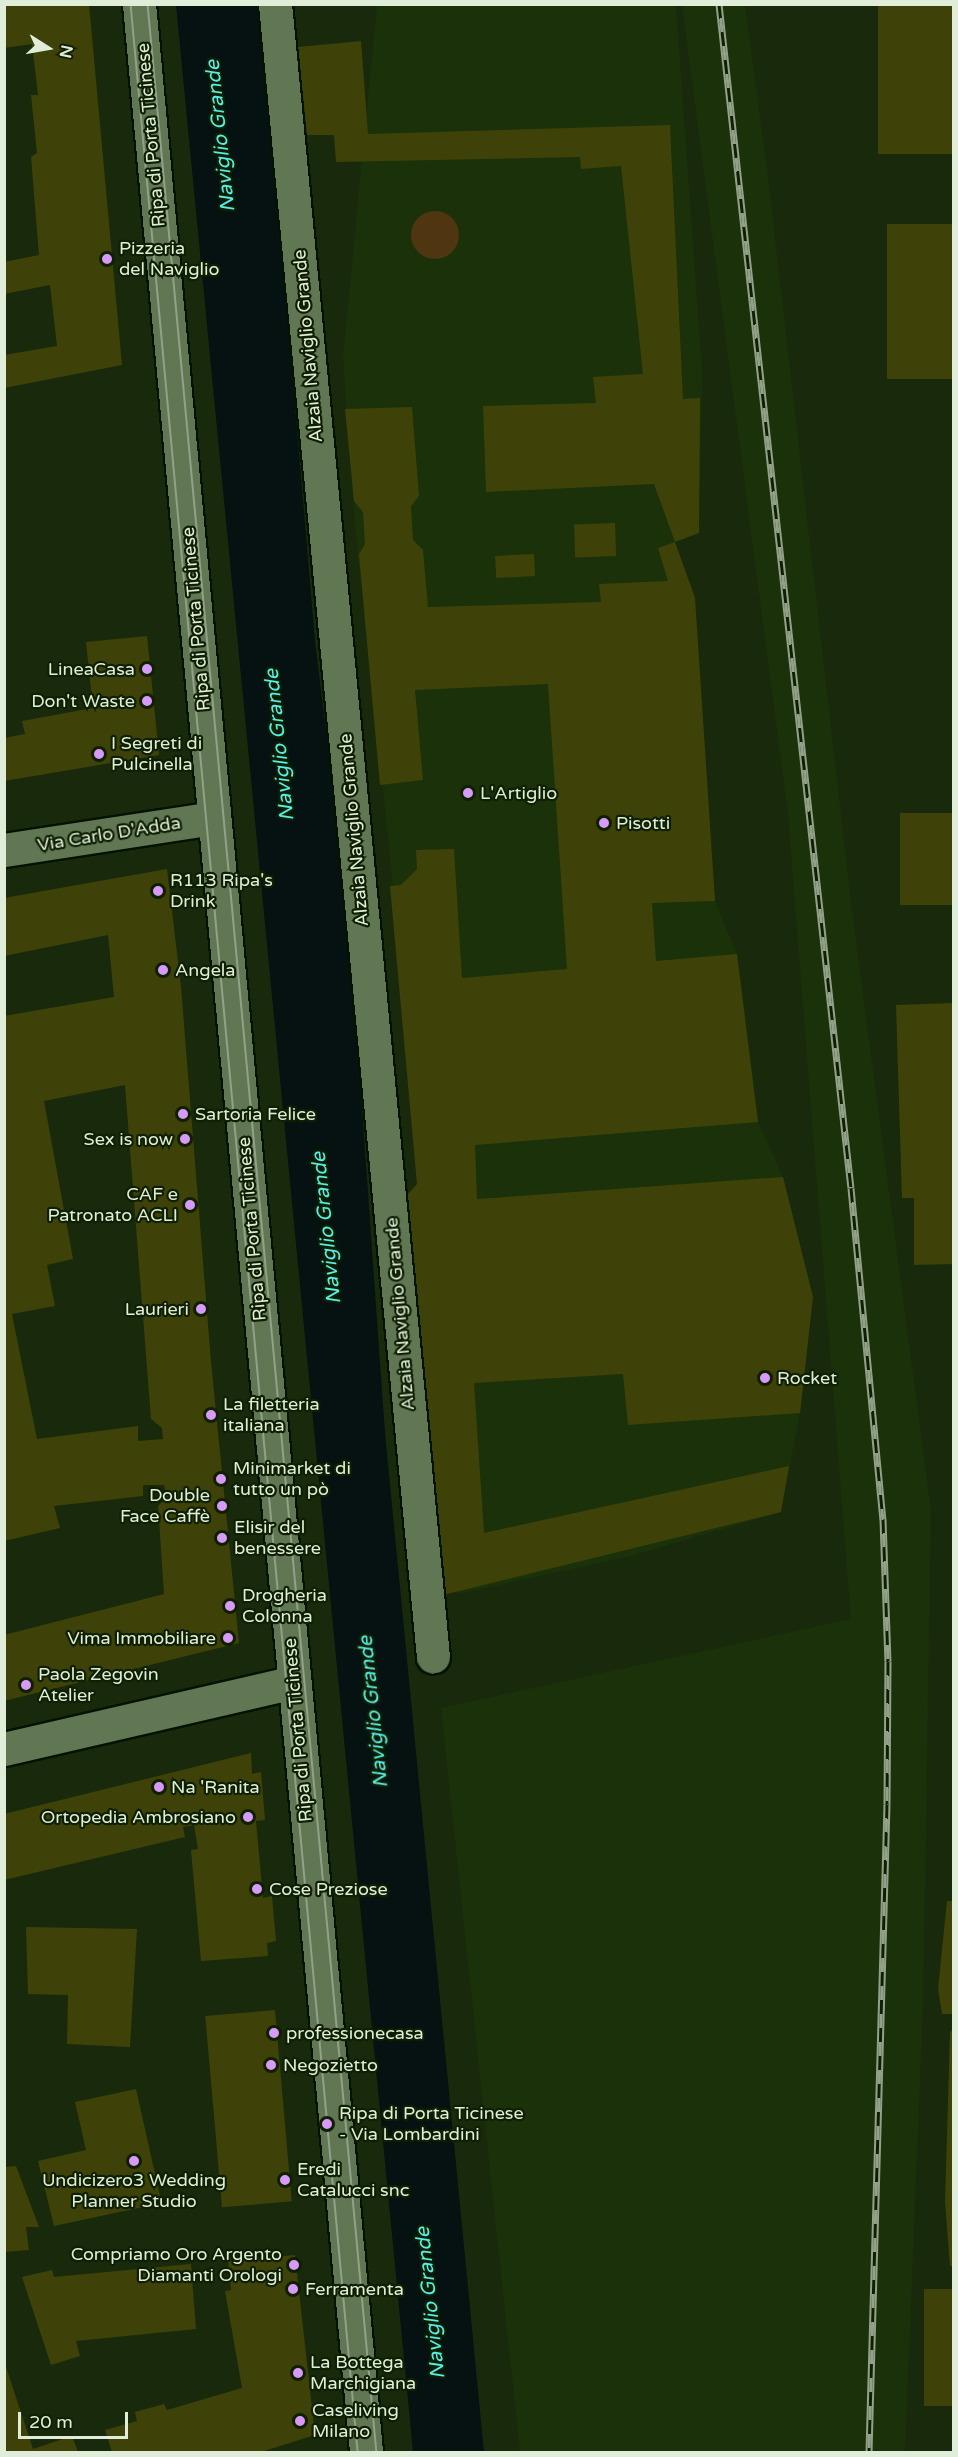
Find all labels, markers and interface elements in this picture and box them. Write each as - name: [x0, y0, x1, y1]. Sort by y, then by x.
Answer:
- north arrow: [18, 18, 78, 78]
- street label: Ripa di Porta Ticinese: [132, 42, 170, 228]
- text: N: [55, 43, 77, 60]
- water label: Naviglio Grande: [201, 59, 241, 213]
- place label: Pizzeria del Naviglio: [119, 238, 219, 280]
- street label: Alzaia Naviglio Grande: [289, 249, 327, 443]
- marker: Pizzeria del Naviglio: [100, 252, 114, 266]
- street label: Ripa di Porta Ticinese: [177, 526, 215, 712]
- place label: LineaCasa: [48, 658, 135, 680]
- marker: LineaCasa: [140, 662, 154, 676]
- water label: Naviglio Grande: [260, 668, 300, 822]
- place label: Don't Waste: [31, 690, 135, 712]
- marker: Don't Waste: [140, 694, 154, 708]
- place label: I Segreti di Pulcinella: [111, 733, 202, 776]
- street label: Alzaia Naviglio Grande: [335, 733, 373, 927]
- marker: I Segreti di Pulcinella: [92, 747, 106, 761]
- place label: L'Artiglio: [480, 782, 557, 804]
- marker: L'Artiglio: [461, 786, 475, 800]
- street label: Via Carlo D'Adda: [36, 812, 182, 856]
- place label: Pisotti: [616, 812, 670, 834]
- marker: Pisotti: [597, 816, 611, 830]
- place label: R113 Ripa's Drink: [170, 870, 273, 912]
- marker: R113 Ripa's Drink: [151, 884, 165, 898]
- place label: Angela: [175, 959, 235, 981]
- marker: Angela: [156, 963, 170, 977]
- place label: Sartoria Felice: [195, 1103, 316, 1125]
- marker: Sartoria Felice: [176, 1107, 190, 1121]
- place label: Sex is now: [84, 1128, 173, 1150]
- marker: Sex is now: [178, 1132, 192, 1146]
- street label: Ripa di Porta Ticinese: [233, 1136, 271, 1322]
- water label: Naviglio Grande: [307, 1151, 347, 1305]
- place label: CAF e Patronato ACLI: [48, 1184, 178, 1226]
- marker: CAF e Patronato ACLI: [183, 1198, 197, 1212]
- street label: Alzaia Naviglio Grande: [381, 1217, 419, 1411]
- place label: Laurieri: [125, 1298, 189, 1320]
- marker: Laurieri: [194, 1302, 208, 1316]
- place label: Rocket: [777, 1367, 837, 1389]
- marker: Rocket: [758, 1371, 772, 1385]
- place label: La filetteria italiana: [223, 1394, 320, 1436]
- marker: La filetteria italiana: [204, 1408, 218, 1422]
- place label: Minimarket di tutto un pò: [233, 1458, 351, 1500]
- marker: Minimarket di tutto un pò: [214, 1472, 228, 1486]
- place label: Double Face Caffè: [120, 1485, 210, 1528]
- marker: Double Face Caffè: [215, 1499, 229, 1513]
- place label: Elisir del benessere: [234, 1517, 321, 1559]
- marker: Elisir del benessere: [215, 1531, 229, 1545]
- place label: Drogheria Colonna: [242, 1585, 327, 1628]
- marker: Drogheria Colonna: [223, 1599, 237, 1613]
- place label: Vima Immobiliare: [67, 1627, 216, 1649]
- marker: Vima Immobiliare: [221, 1631, 235, 1645]
- water label: Naviglio Grande: [354, 1635, 394, 1789]
- street label: Ripa di Porta Ticinese: [279, 1637, 317, 1823]
- place label: Paola Zegovin Atelier: [38, 1664, 159, 1706]
- marker: Paola Zegovin Atelier: [19, 1678, 33, 1692]
- place label: Na 'Ranita: [171, 1776, 260, 1798]
- marker: Na 'Ranita: [152, 1780, 166, 1794]
- place label: Ortopedia Ambrosiano: [41, 1806, 236, 1828]
- marker: Ortopedia Ambrosiano: [241, 1810, 255, 1824]
- place label: Cose Preziose: [269, 1878, 388, 1900]
- marker: Cose Preziose: [250, 1882, 264, 1896]
- place label: professionecasa: [286, 2022, 424, 2044]
- marker: professionecasa: [267, 2026, 281, 2040]
- place label: Negozietto: [283, 2054, 378, 2076]
- marker: Negozietto: [264, 2058, 278, 2072]
- place label: Ripa di Porta Ticinese - Via Lombardini: [339, 2103, 524, 2146]
- marker: Ripa di Porta Ticinese - Via Lombardini: [320, 2117, 334, 2131]
- marker: Undicizero3 Wedding Planner Studio: [127, 2154, 141, 2168]
- place label: Eredi Catalucci snc: [297, 2159, 409, 2202]
- place label: Undicizero3 Wedding Planner Studio: [42, 2170, 226, 2212]
- marker: Eredi Catalucci snc: [278, 2173, 292, 2187]
- water label: Naviglio Grande: [411, 2226, 451, 2380]
- place label: Compriamo Oro Argento Diamanti Orologi: [71, 2244, 282, 2286]
- marker: Compriamo Oro Argento Diamanti Orologi: [287, 2258, 301, 2272]
- place label: Ferramenta: [305, 2278, 404, 2300]
- marker: Ferramenta: [286, 2282, 300, 2296]
- place label: La Bottega Marchigiana: [310, 2352, 416, 2394]
- marker: La Bottega Marchigiana: [291, 2366, 305, 2380]
- scale bar: [21, 2400, 130, 2438]
- place label: Caseliving Milano: [312, 2400, 399, 2442]
- text: 20 m: [29, 2411, 73, 2433]
- marker: Caseliving Milano: [293, 2414, 307, 2428]

